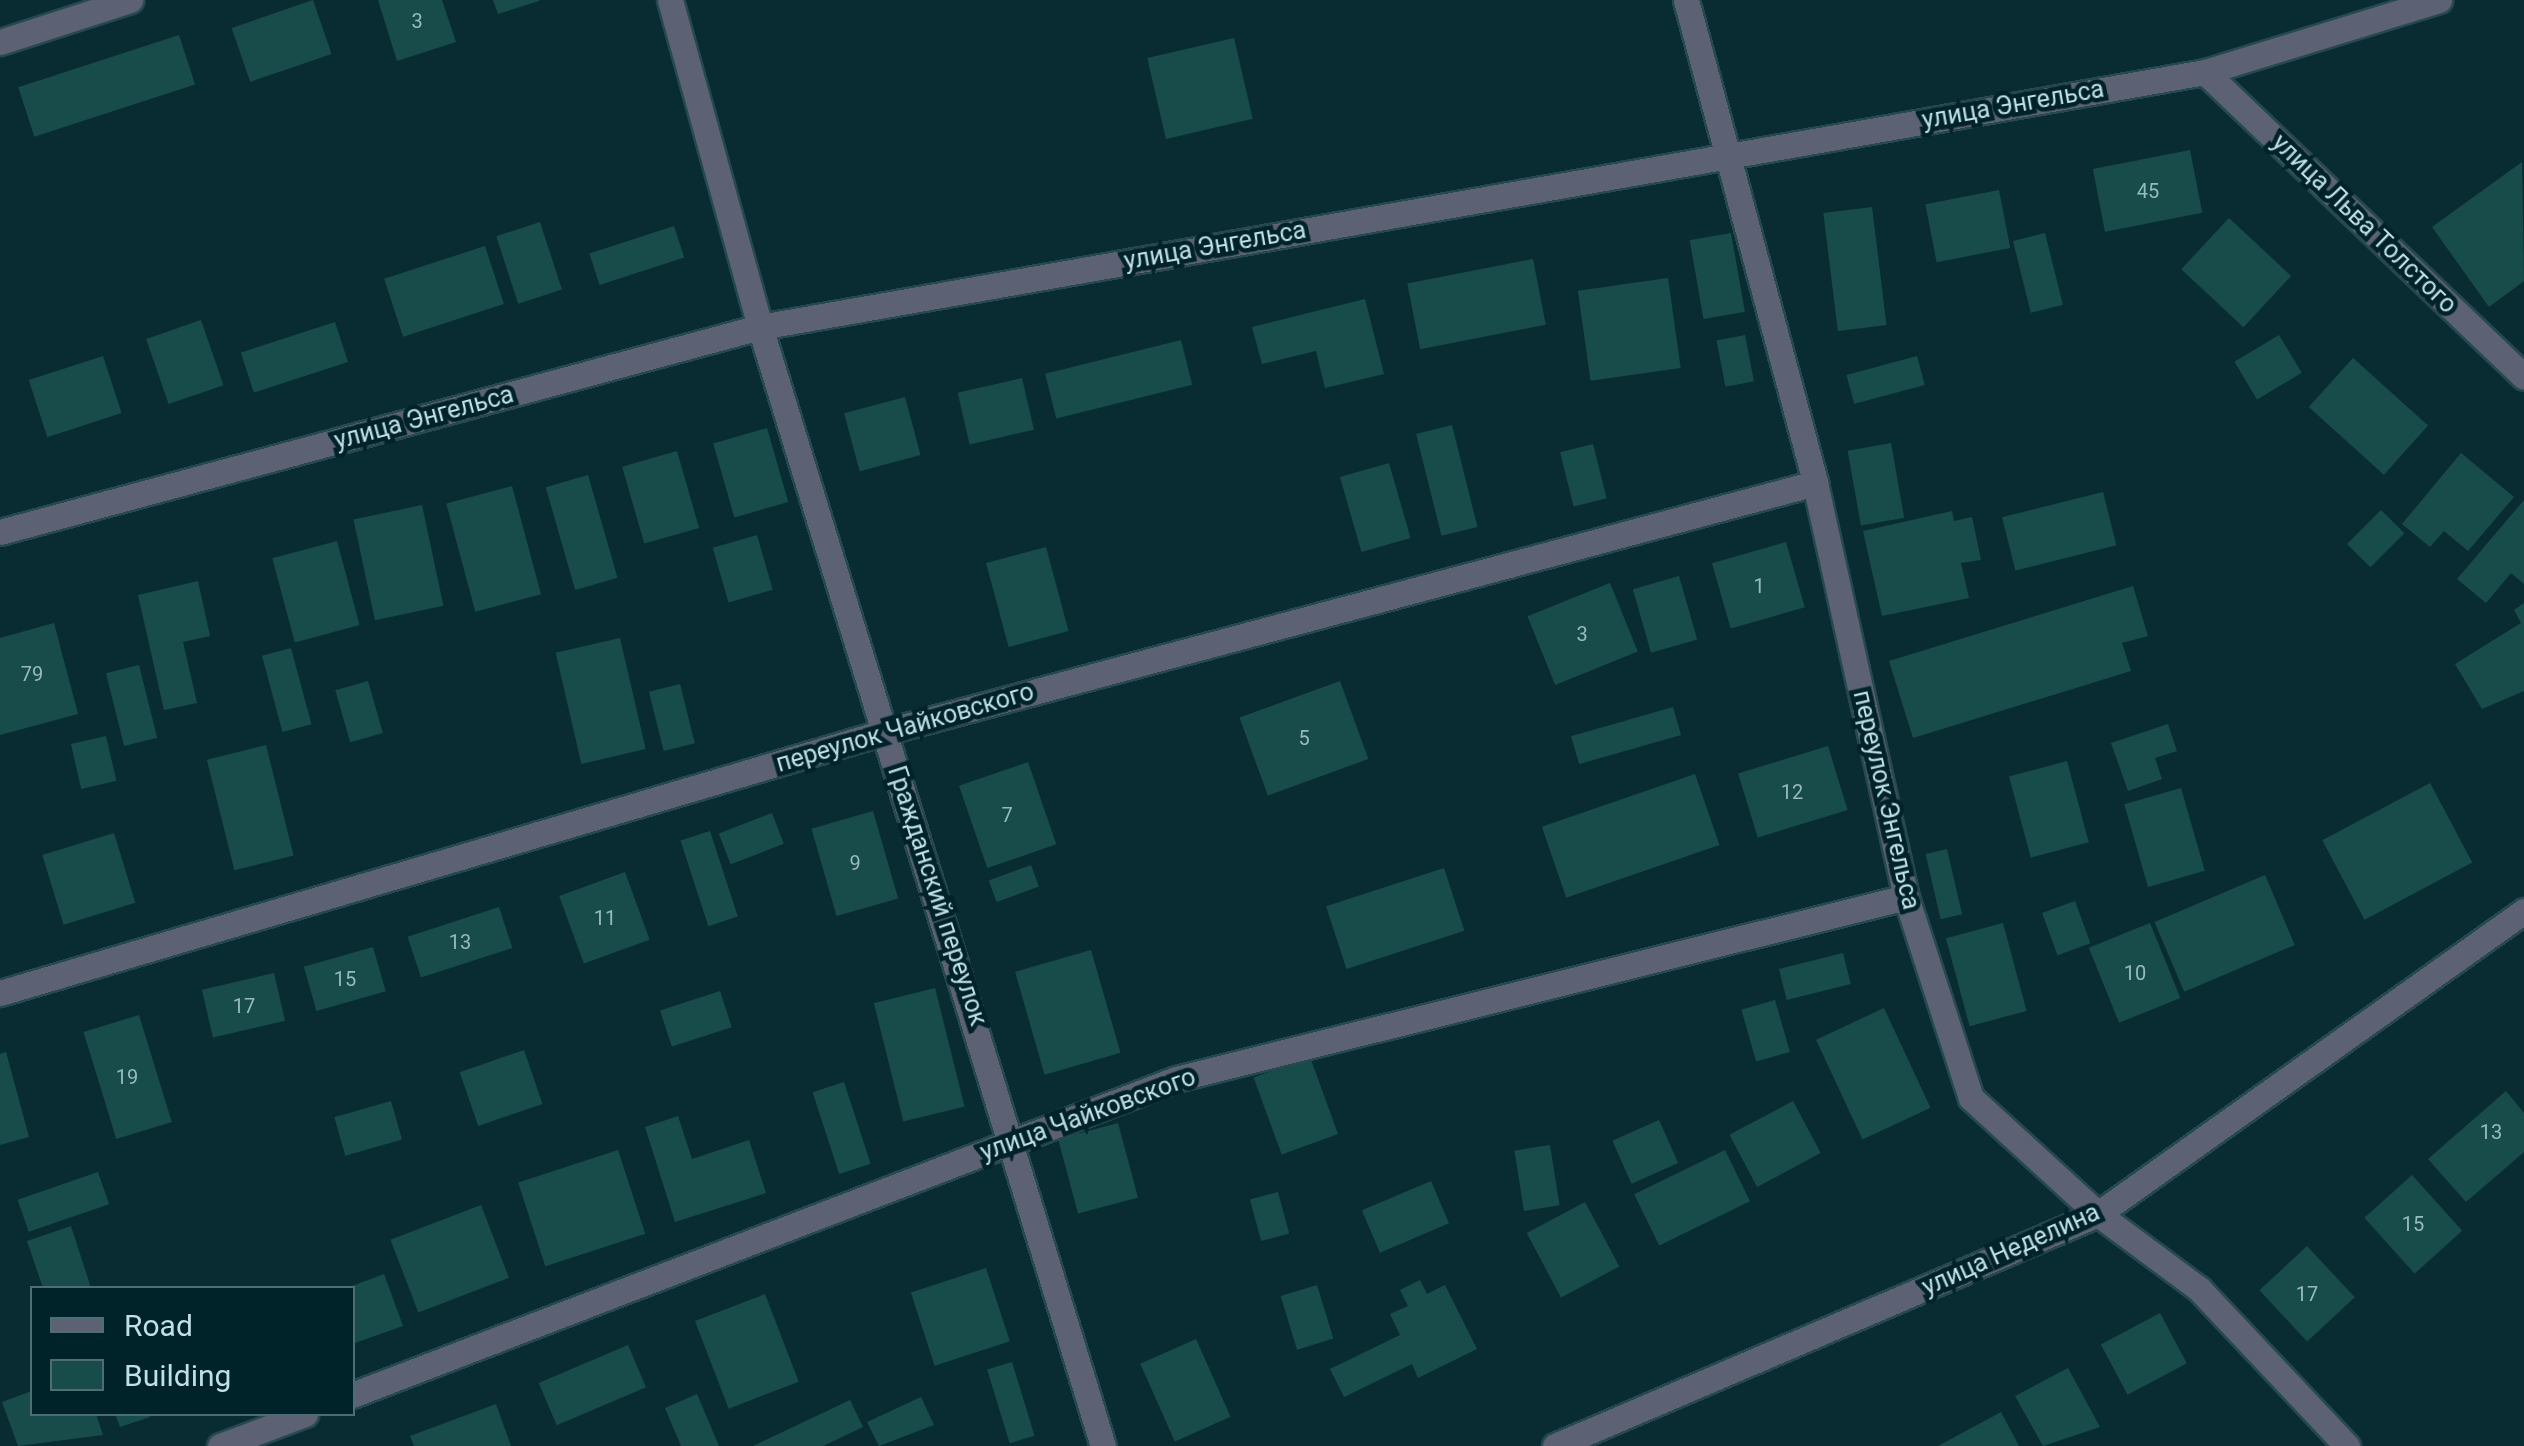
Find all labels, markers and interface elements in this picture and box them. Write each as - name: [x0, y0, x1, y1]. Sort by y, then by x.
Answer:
- house number: 3: [411, 9, 423, 33]
- street label: улица Энгельса: [1920, 74, 2106, 136]
- street label: улица Льва Толстого: [2265, 128, 2463, 320]
- house number: 45: [2137, 179, 2159, 203]
- street label: улица Энгельса: [1122, 215, 1308, 277]
- street label: улица Энгельса: [331, 380, 517, 456]
- house number: 1: [1753, 574, 1765, 598]
- house number: 3: [1576, 622, 1588, 646]
- house number: 79: [21, 662, 43, 686]
- street label: переулок Чайковского: [773, 677, 1037, 779]
- street label: переулок Энгельса: [1846, 687, 1926, 913]
- house number: 5: [1298, 726, 1310, 750]
- street label: Гражданский переулок: [881, 762, 993, 1030]
- house number: 12: [1781, 780, 1803, 804]
- house number: 7: [1001, 803, 1013, 827]
- house number: 9: [849, 851, 861, 875]
- house number: 11: [594, 906, 616, 930]
- house number: 13: [449, 930, 471, 954]
- house number: 10: [2124, 961, 2146, 985]
- house number: 15: [334, 967, 356, 991]
- house number: 17: [233, 994, 255, 1018]
- street label: улица Чайковского: [976, 1062, 1200, 1168]
- house number: 19: [116, 1065, 138, 1089]
- house number: 13: [2480, 1120, 2502, 1144]
- street label: улица Неделина: [1918, 1197, 2104, 1303]
- house number: 15: [2402, 1212, 2424, 1236]
- house number: 17: [2296, 1282, 2318, 1306]
- legend: [30, 1286, 355, 1416]
- text: Road: [124, 1308, 193, 1343]
- text: Building: [124, 1358, 231, 1393]

